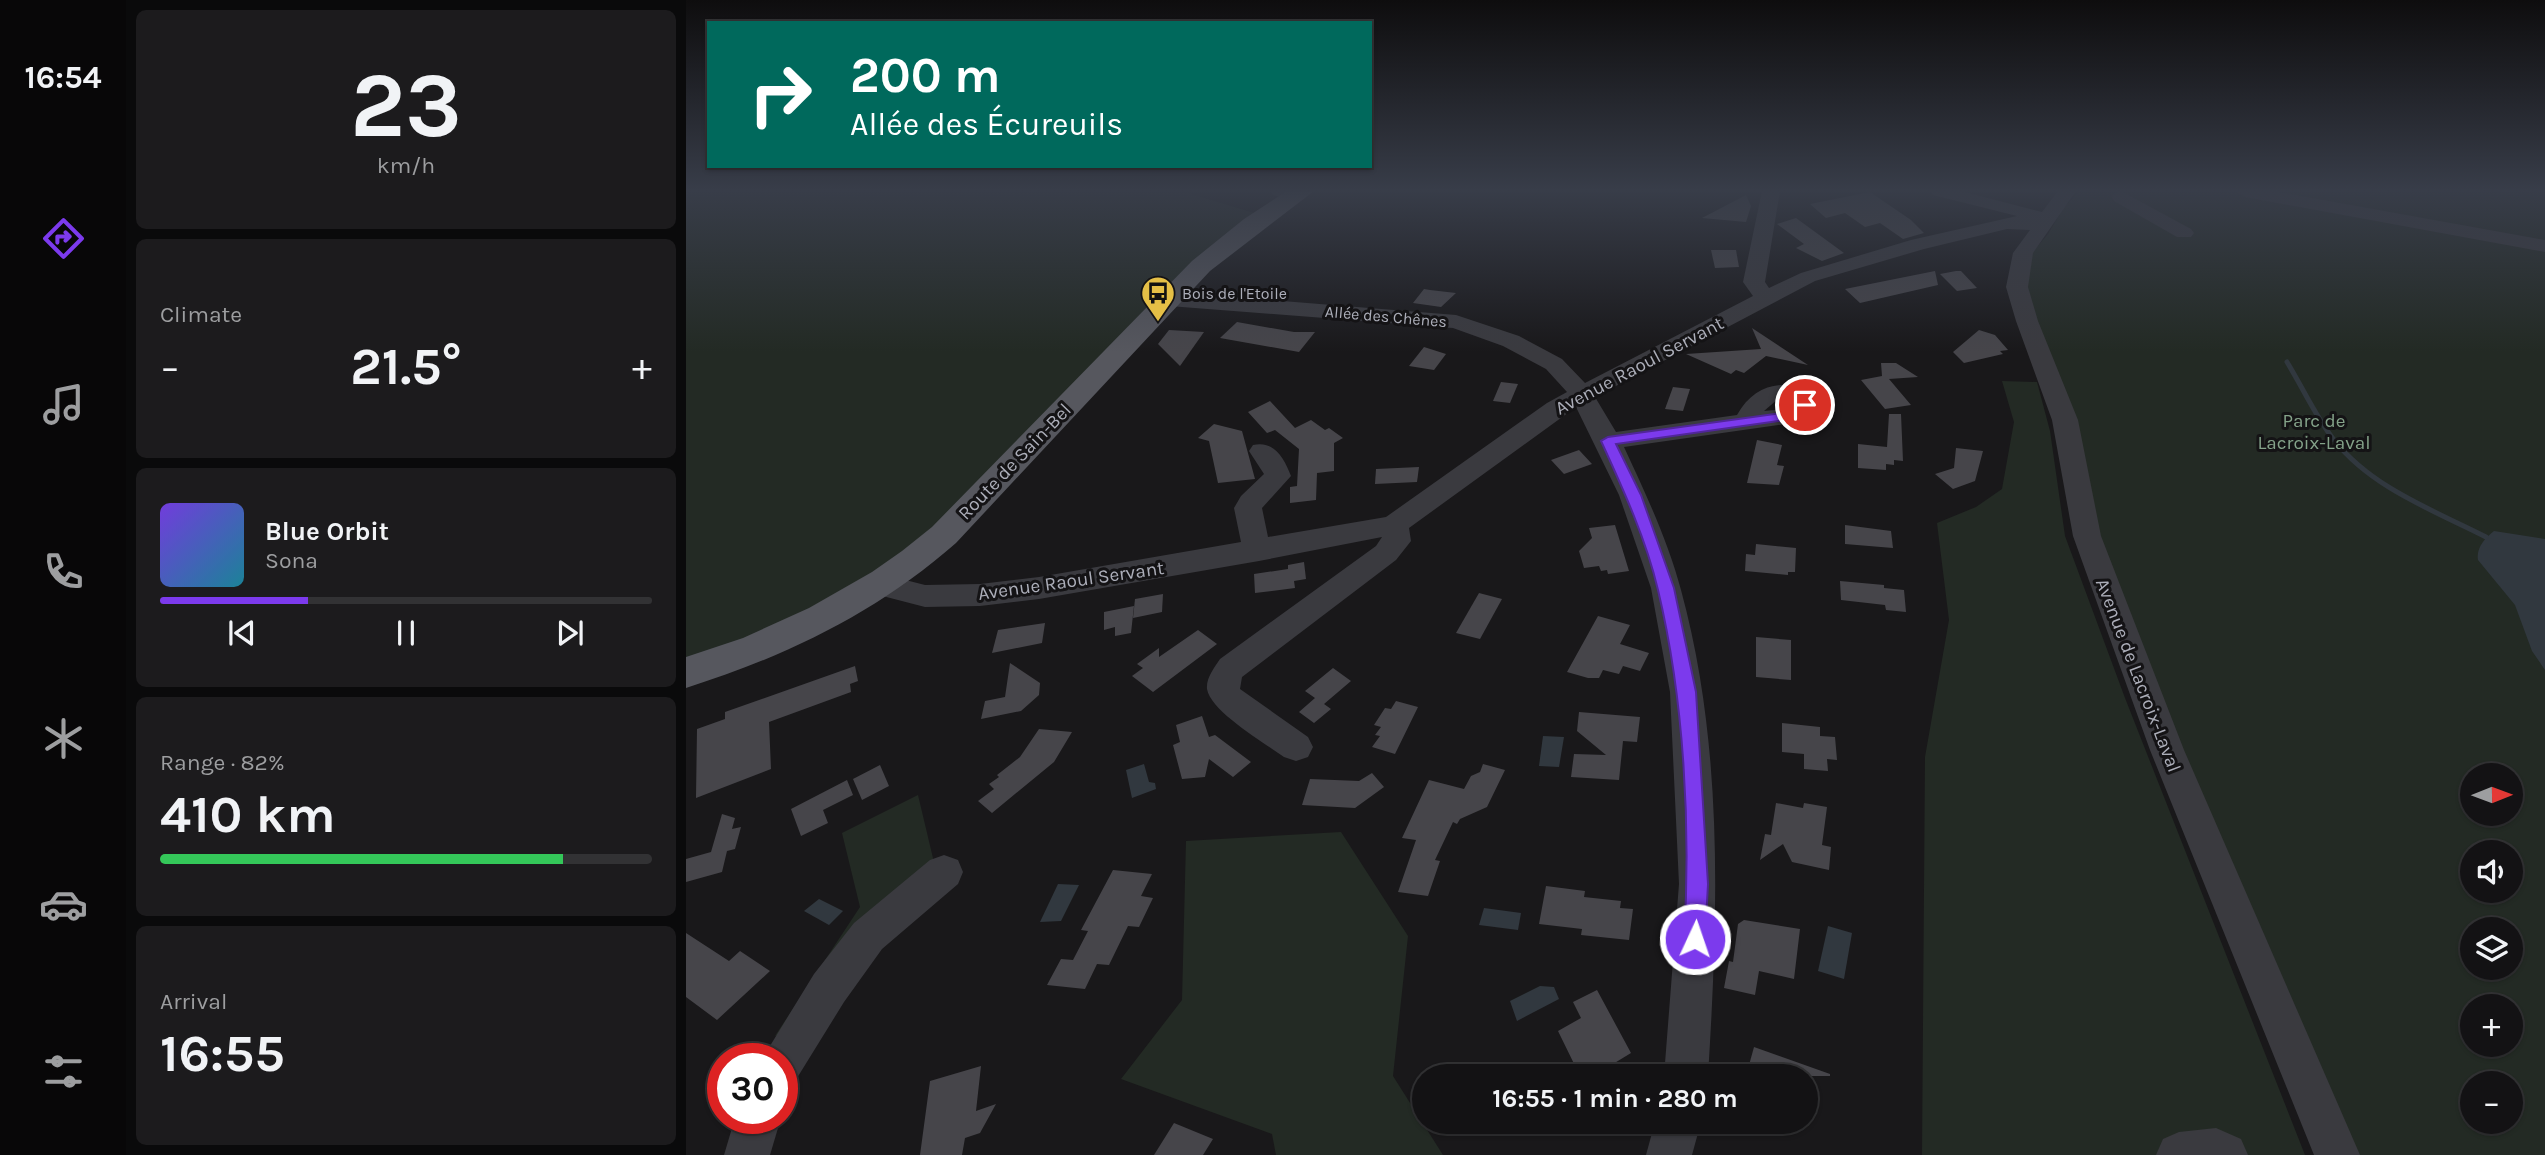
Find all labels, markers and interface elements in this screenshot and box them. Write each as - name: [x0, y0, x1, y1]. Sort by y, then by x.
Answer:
- text: 200 m: [850, 47, 1001, 104]
- icon: right: [735, 49, 826, 140]
- text: 23: [350, 53, 462, 159]
- text: 16:54: [24, 59, 102, 96]
- text: Allée des Écureuils: [850, 106, 1123, 143]
- text: km/h: [377, 152, 435, 179]
- icon: directions: [39, 214, 88, 263]
- bus stop icon: Bois de l'Etoile: [1139, 274, 1177, 323]
- place label: Bois de l'Etoile: [1182, 284, 1287, 303]
- text: Climate: [160, 301, 242, 328]
- street label: Allée des Chênes: [1324, 302, 1448, 331]
- street label: Avenue Raoul Servant: [1551, 312, 1727, 420]
- text: 21.5°: [350, 336, 462, 397]
- text: −: [160, 345, 180, 390]
- text: +: [632, 345, 652, 390]
- pin: [1775, 375, 1835, 435]
- icon: music: [39, 380, 88, 429]
- icon: arrive: [1786, 386, 1824, 424]
- street label: Route de Sain-Bel: [954, 399, 1076, 524]
- park label: Parc de Lacroix-Laval: [2257, 410, 2371, 454]
- text: Blue Orbit: [265, 516, 389, 547]
- icon: phone: [39, 547, 88, 596]
- text: Sona: [265, 547, 318, 574]
- street label: Avenue Raoul Servant: [977, 557, 1166, 605]
- street label: Avenue de Lacroix-Laval: [2091, 575, 2185, 775]
- icon: previous: [223, 614, 261, 652]
- icon: pause: [387, 614, 425, 652]
- icon: next: [551, 614, 589, 652]
- icon: climate: [39, 714, 88, 763]
- text: Range · 82%: [160, 749, 285, 776]
- north arrow: [2460, 763, 2524, 826]
- map controls: [2460, 763, 2523, 1134]
- text: 410 km: [160, 784, 336, 845]
- button: sound: [2460, 840, 2523, 903]
- icon: car: [39, 880, 88, 929]
- position arrow: [1658, 902, 1732, 976]
- button: layers: [2460, 917, 2523, 980]
- text: Arrival: [160, 988, 227, 1015]
- button: +: [2460, 994, 2523, 1057]
- text: 16:55: [160, 1023, 285, 1084]
- speed limit sign: 30: [707, 1043, 798, 1134]
- icon: filters: [39, 1047, 88, 1096]
- button: −: [2460, 1071, 2523, 1134]
- text: 16:55 · 1 min · 280 m: [1492, 1083, 1738, 1114]

